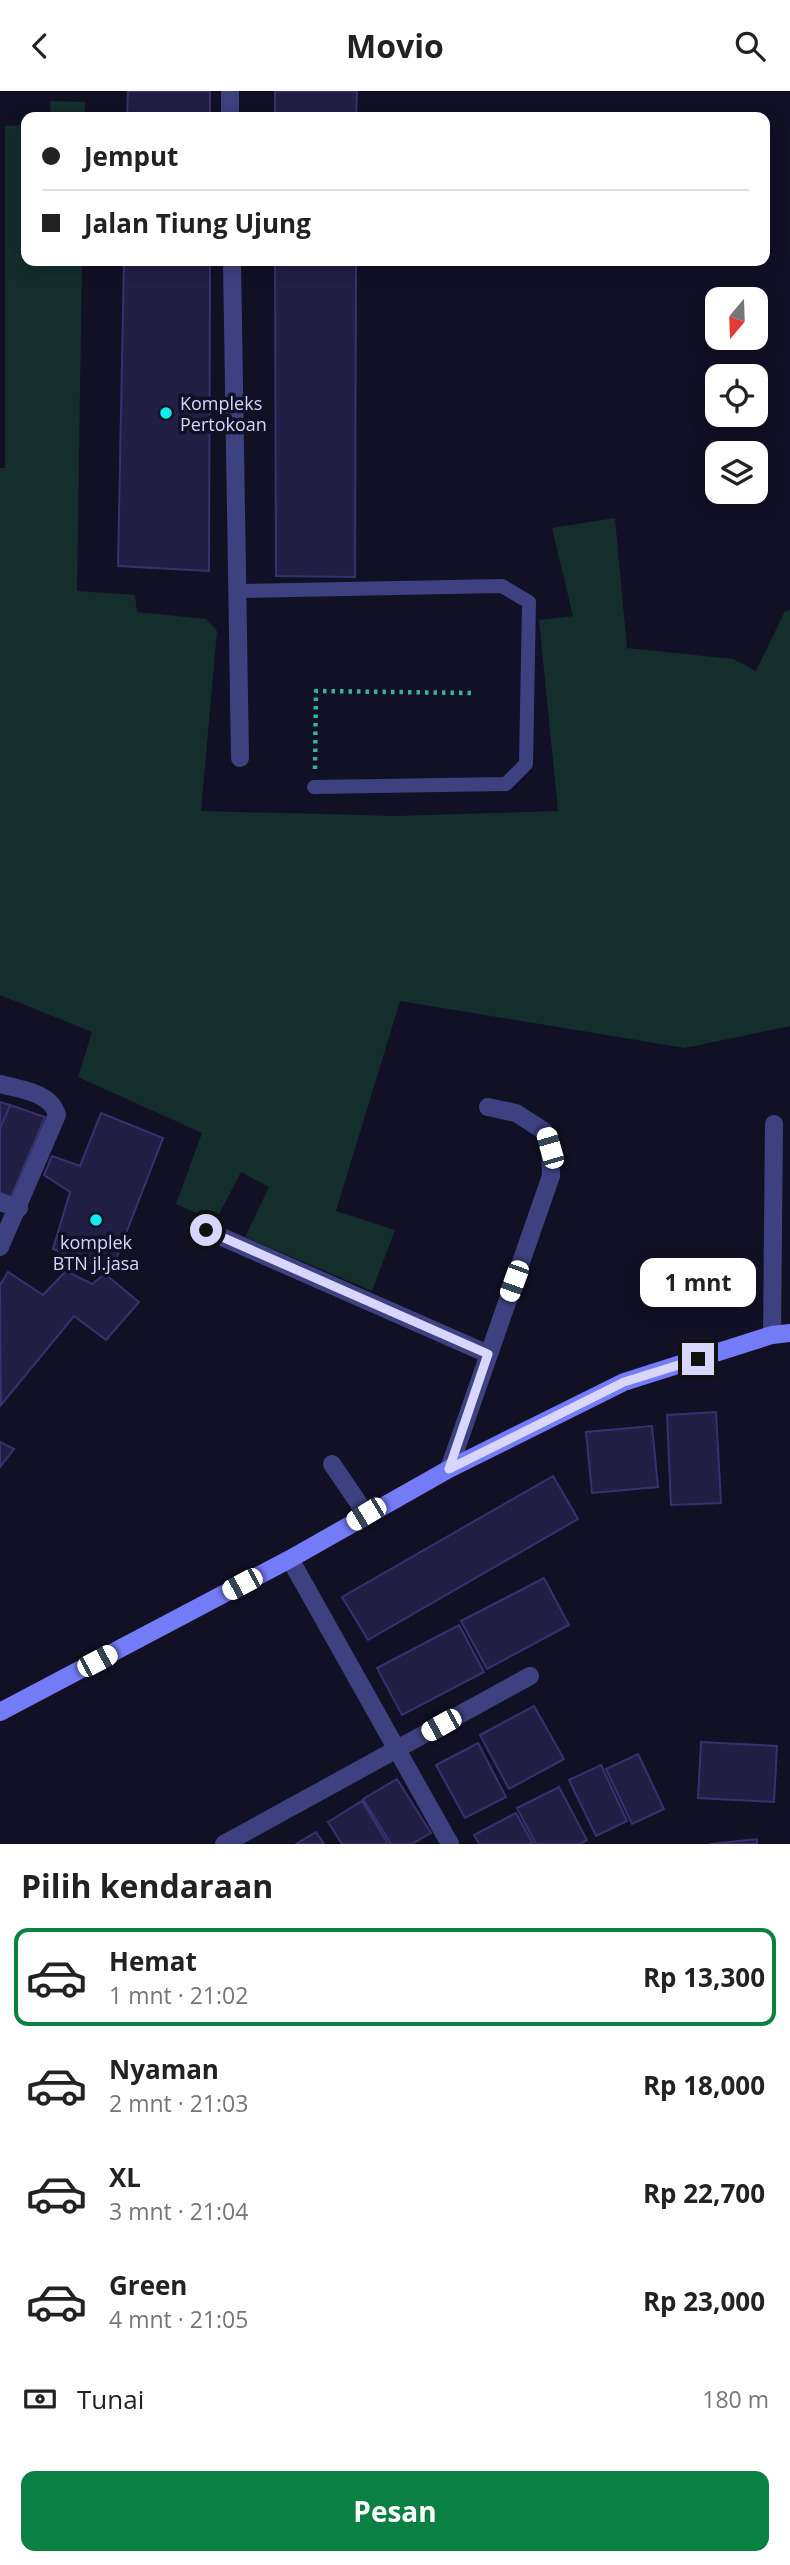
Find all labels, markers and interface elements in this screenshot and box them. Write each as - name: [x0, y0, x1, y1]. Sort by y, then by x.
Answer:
- text: Movio: [346, 24, 444, 67]
- icon: back: [21, 27, 59, 65]
- icon: search: [731, 27, 769, 65]
- text: Jemput: [84, 138, 178, 174]
- text: Jalan Tiung Ujung: [84, 205, 311, 241]
- north arrow: [705, 287, 768, 350]
- map controls: [705, 287, 768, 504]
- button: locate: [705, 364, 768, 427]
- place label: Kompleks Pertokoan: [180, 391, 267, 436]
- marker: Kompleks Pertokoan: [158, 405, 174, 421]
- button: layers: [705, 441, 768, 504]
- car: [535, 1125, 566, 1171]
- marker: komplek BTN jl.jasa: [88, 1212, 104, 1228]
- route start: [190, 1214, 222, 1246]
- place label: komplek BTN jl.jasa: [53, 1230, 139, 1275]
- callout: 1 mnt: [640, 1257, 756, 1307]
- car: [497, 1258, 532, 1304]
- text: 1 mnt: [665, 1266, 731, 1298]
- route end: [682, 1343, 714, 1375]
- car: [343, 1494, 390, 1534]
- car: [219, 1565, 266, 1603]
- car: [74, 1642, 121, 1680]
- car: [418, 1706, 465, 1744]
- text: Pilih kendaraan: [21, 1864, 273, 1907]
- text: Hemat: [109, 1943, 197, 1979]
- icon: car: [25, 1946, 88, 2009]
- text: Rp 13,300: [643, 1959, 765, 1995]
- text: 1 mnt · 21:02: [109, 1979, 248, 2011]
- text: Nyaman: [109, 2051, 219, 2087]
- icon: car: [25, 2054, 88, 2117]
- text: Rp 18,000: [643, 2067, 765, 2103]
- text: 2 mnt · 21:03: [109, 2087, 248, 2119]
- text: XL: [109, 2159, 141, 2195]
- icon: car: [25, 2162, 88, 2225]
- text: Rp 22,700: [643, 2175, 765, 2211]
- text: 3 mnt · 21:04: [109, 2195, 248, 2227]
- text: Green: [109, 2267, 187, 2303]
- icon: car: [25, 2270, 88, 2333]
- text: Rp 23,000: [643, 2283, 765, 2319]
- text: 4 mnt · 21:05: [109, 2303, 248, 2335]
- icon: cash: [21, 2380, 59, 2418]
- text: Tunai: [77, 2381, 144, 2417]
- text: 180 m: [702, 2383, 769, 2415]
- button: Pesan: [21, 2471, 769, 2551]

